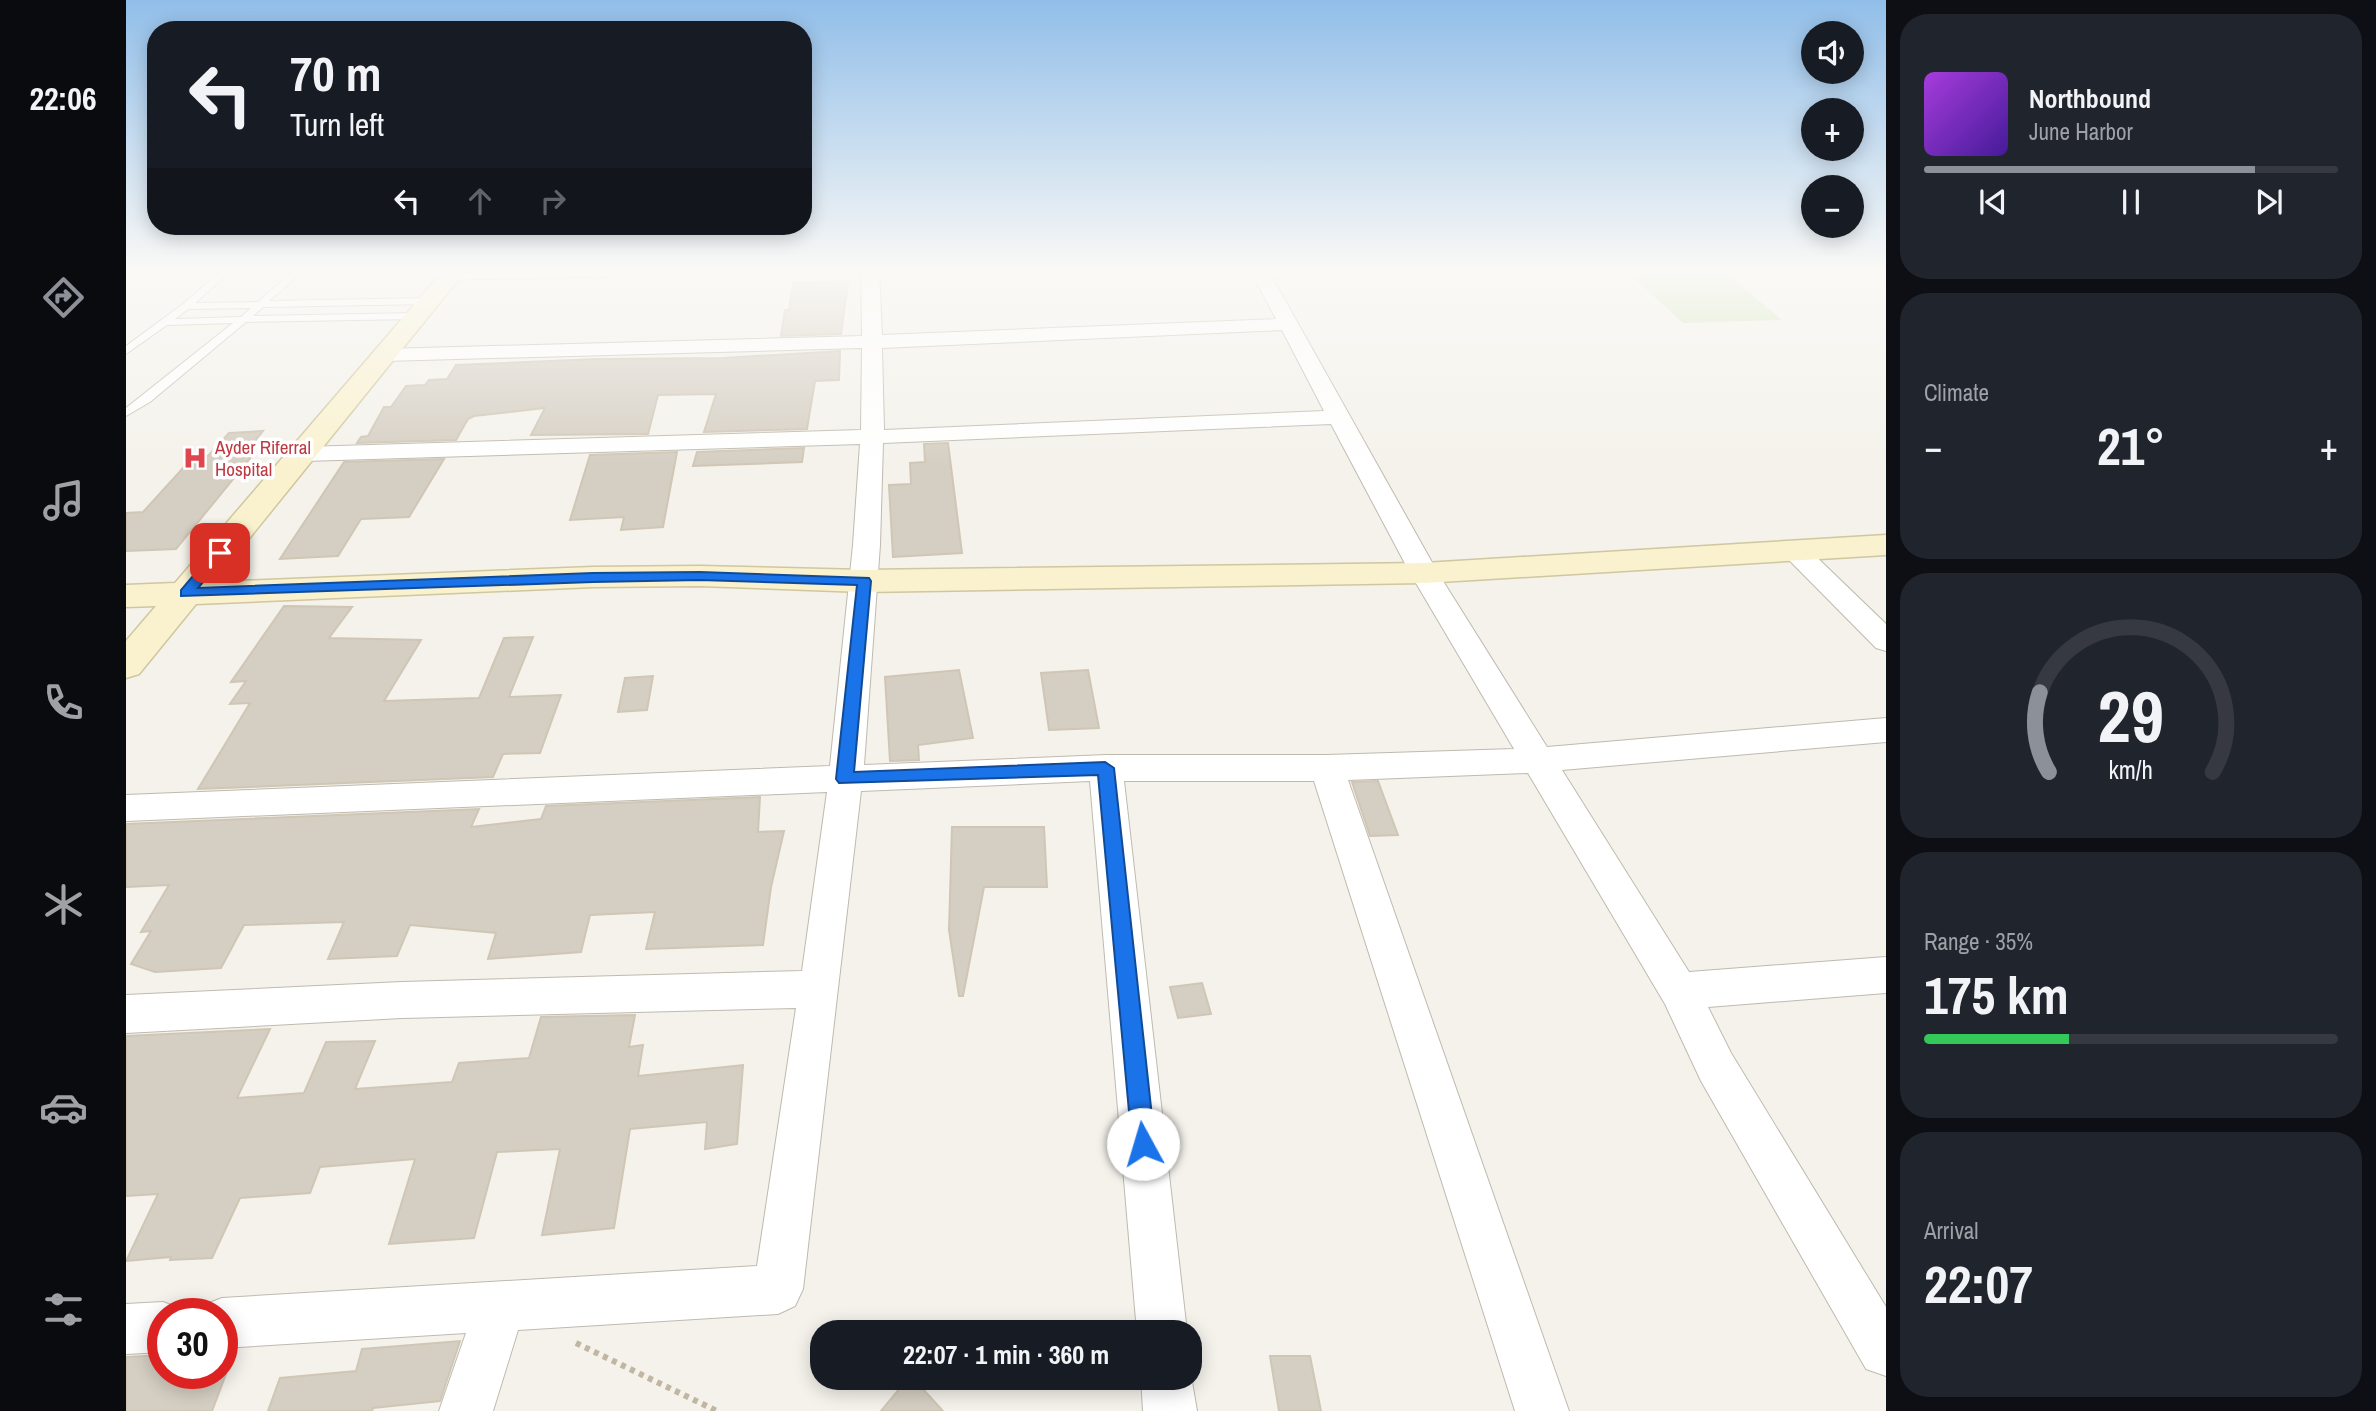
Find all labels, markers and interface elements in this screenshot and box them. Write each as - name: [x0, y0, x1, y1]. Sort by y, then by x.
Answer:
- map controls: [1801, 21, 1864, 238]
- button: sound: [1801, 21, 1864, 84]
- text: 70 m: [290, 40, 382, 106]
- icon: left: [175, 49, 266, 140]
- text: 22:06: [29, 77, 97, 120]
- text: Northbound: [2029, 81, 2151, 116]
- button: +: [1801, 98, 1864, 161]
- text: Turn left: [290, 103, 384, 146]
- text: June Harbor: [2029, 116, 2133, 147]
- button: −: [1801, 175, 1864, 238]
- icon: left: [388, 182, 426, 220]
- icon: ahead: [461, 182, 499, 220]
- icon: right: [534, 182, 572, 220]
- icon: previous: [1974, 183, 2012, 221]
- icon: pause: [2112, 183, 2150, 221]
- icon: next: [2250, 183, 2288, 221]
- icon: directions: [39, 273, 88, 322]
- text: Climate: [1924, 377, 1989, 408]
- text: 21°: [2097, 411, 2165, 481]
- text: −: [1924, 421, 1942, 472]
- text: +: [2320, 421, 2338, 472]
- place label: Ayder Riferral Hospital: [214, 434, 311, 482]
- hospital icon: Ayder Riferral Hospital: [181, 444, 209, 472]
- icon: music: [39, 476, 88, 525]
- pin: [190, 523, 250, 583]
- icon: arrive: [201, 534, 239, 572]
- text: 29: [2098, 667, 2164, 765]
- icon: phone: [39, 678, 88, 727]
- text: km/h: [2109, 752, 2153, 786]
- icon: climate: [39, 880, 88, 929]
- text: Range · 35%: [1924, 926, 2033, 957]
- text: 175 km: [1924, 960, 2069, 1030]
- icon: car: [39, 1083, 88, 1132]
- position arrow: [1106, 1107, 1180, 1181]
- text: Arrival: [1924, 1215, 1979, 1246]
- text: 22:07: [1924, 1249, 2033, 1319]
- icon: filters: [39, 1285, 88, 1334]
- speed limit sign: 30: [147, 1298, 238, 1389]
- text: 22:07 · 1 min · 360 m: [903, 1337, 1109, 1372]

